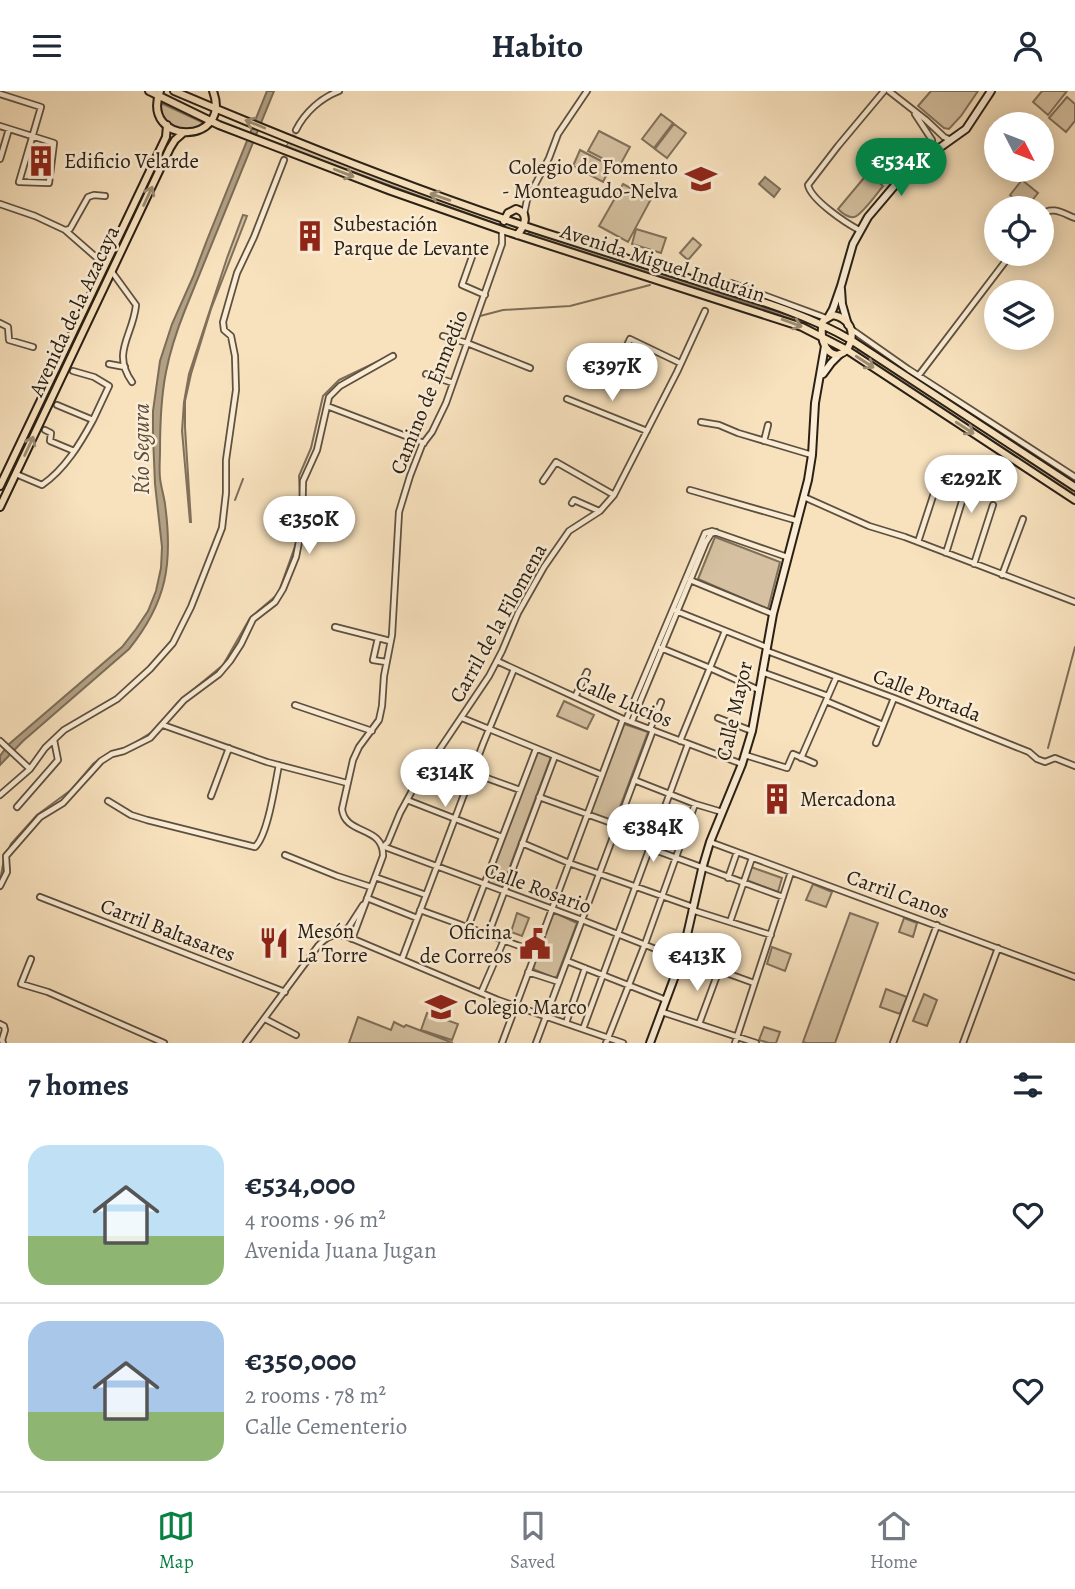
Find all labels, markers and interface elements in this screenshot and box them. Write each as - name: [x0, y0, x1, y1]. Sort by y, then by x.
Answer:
- text: Habito: [492, 24, 583, 68]
- icon: menu: [28, 27, 66, 65]
- icon: person: [1009, 27, 1047, 65]
- north arrow: [984, 112, 1054, 182]
- map controls: [984, 112, 1054, 350]
- one-way arrow: [245, 117, 267, 130]
- pin: €534K: [852, 139, 950, 198]
- building icon: Edificio Velarde: [24, 144, 58, 178]
- text: €534K: [872, 145, 930, 176]
- place label: Edificio Velarde: [64, 147, 199, 175]
- place label: Colegio de Fomento - Monteagudo-Nelva: [502, 153, 678, 205]
- school or university icon: Colegio de Fomento - Monteagudo-Nelva: [684, 162, 718, 196]
- one-way arrow: [332, 168, 354, 181]
- one-way arrow: [141, 186, 155, 207]
- one-way arrow: [430, 190, 452, 202]
- button: locate: [984, 196, 1054, 266]
- place label: Subestación Parque de Levante: [333, 210, 489, 262]
- street label: Avenida Miguel Induráin: [556, 216, 769, 309]
- building icon: Subestación Parque de Levante: [293, 219, 327, 253]
- street label: Avenida de la Azacaya: [22, 221, 126, 402]
- button: layers: [984, 280, 1054, 350]
- street label: Camino de Enmedio: [383, 306, 475, 478]
- one-way arrow: [780, 318, 802, 331]
- pin: €397K: [563, 343, 661, 403]
- text: €397K: [583, 350, 641, 381]
- one-way arrow: [855, 356, 875, 370]
- water label: Río Segura: [126, 403, 157, 495]
- one-way arrow: [955, 421, 974, 435]
- one-way arrow: [23, 436, 36, 457]
- pin: €292K: [922, 455, 1020, 515]
- text: €292K: [940, 462, 1002, 493]
- pin: €350K: [260, 497, 358, 556]
- text: €350K: [279, 503, 339, 534]
- street label: Carril de la Filomena: [443, 538, 554, 708]
- street label: Calle Mayor: [709, 659, 759, 763]
- street label: Calle Portada: [869, 662, 985, 729]
- street label: Calle Lucios: [571, 668, 677, 734]
- pin: €314K: [396, 749, 494, 809]
- text: €314K: [416, 756, 474, 787]
- building icon: Mercadona: [760, 782, 794, 816]
- place label: Mercadona: [800, 785, 896, 813]
- pin: €384K: [604, 805, 702, 864]
- text: €384K: [623, 811, 683, 842]
- street label: Calle Rosario: [481, 856, 595, 920]
- street label: Carril Canos: [843, 862, 953, 926]
- street label: Carril Baltasares: [97, 891, 239, 969]
- place label: Mesón La Torre: [297, 917, 368, 969]
- place label: Oficina de Correos: [420, 918, 512, 970]
- restaurant icon: Mesón La Torre: [257, 926, 291, 960]
- public building icon: Oficina de Correos: [518, 927, 552, 961]
- pin: €413K: [648, 933, 746, 993]
- text: €413K: [668, 940, 726, 971]
- school or university icon: Colegio Marco: [424, 990, 458, 1024]
- place label: Colegio Marco: [464, 993, 587, 1021]
- text: 7 homes: [28, 1065, 129, 1105]
- icon: filters: [1009, 1066, 1047, 1104]
- text: €534,000: [245, 1164, 355, 1204]
- icon: home: [84, 1173, 168, 1257]
- icon: heart: [1009, 1196, 1047, 1234]
- text: 4 rooms · 96 m²: [245, 1204, 386, 1235]
- text: Avenida Juana Jugan: [245, 1235, 437, 1266]
- text: €350,000: [245, 1340, 356, 1380]
- icon: home: [84, 1349, 168, 1433]
- icon: heart: [1009, 1372, 1047, 1410]
- text: 2 rooms · 78 m²: [245, 1380, 386, 1411]
- text: Calle Cementerio: [245, 1411, 407, 1442]
- tab: Map: [157, 1507, 195, 1575]
- tab: Saved: [510, 1507, 555, 1575]
- tab: Home: [870, 1507, 918, 1575]

